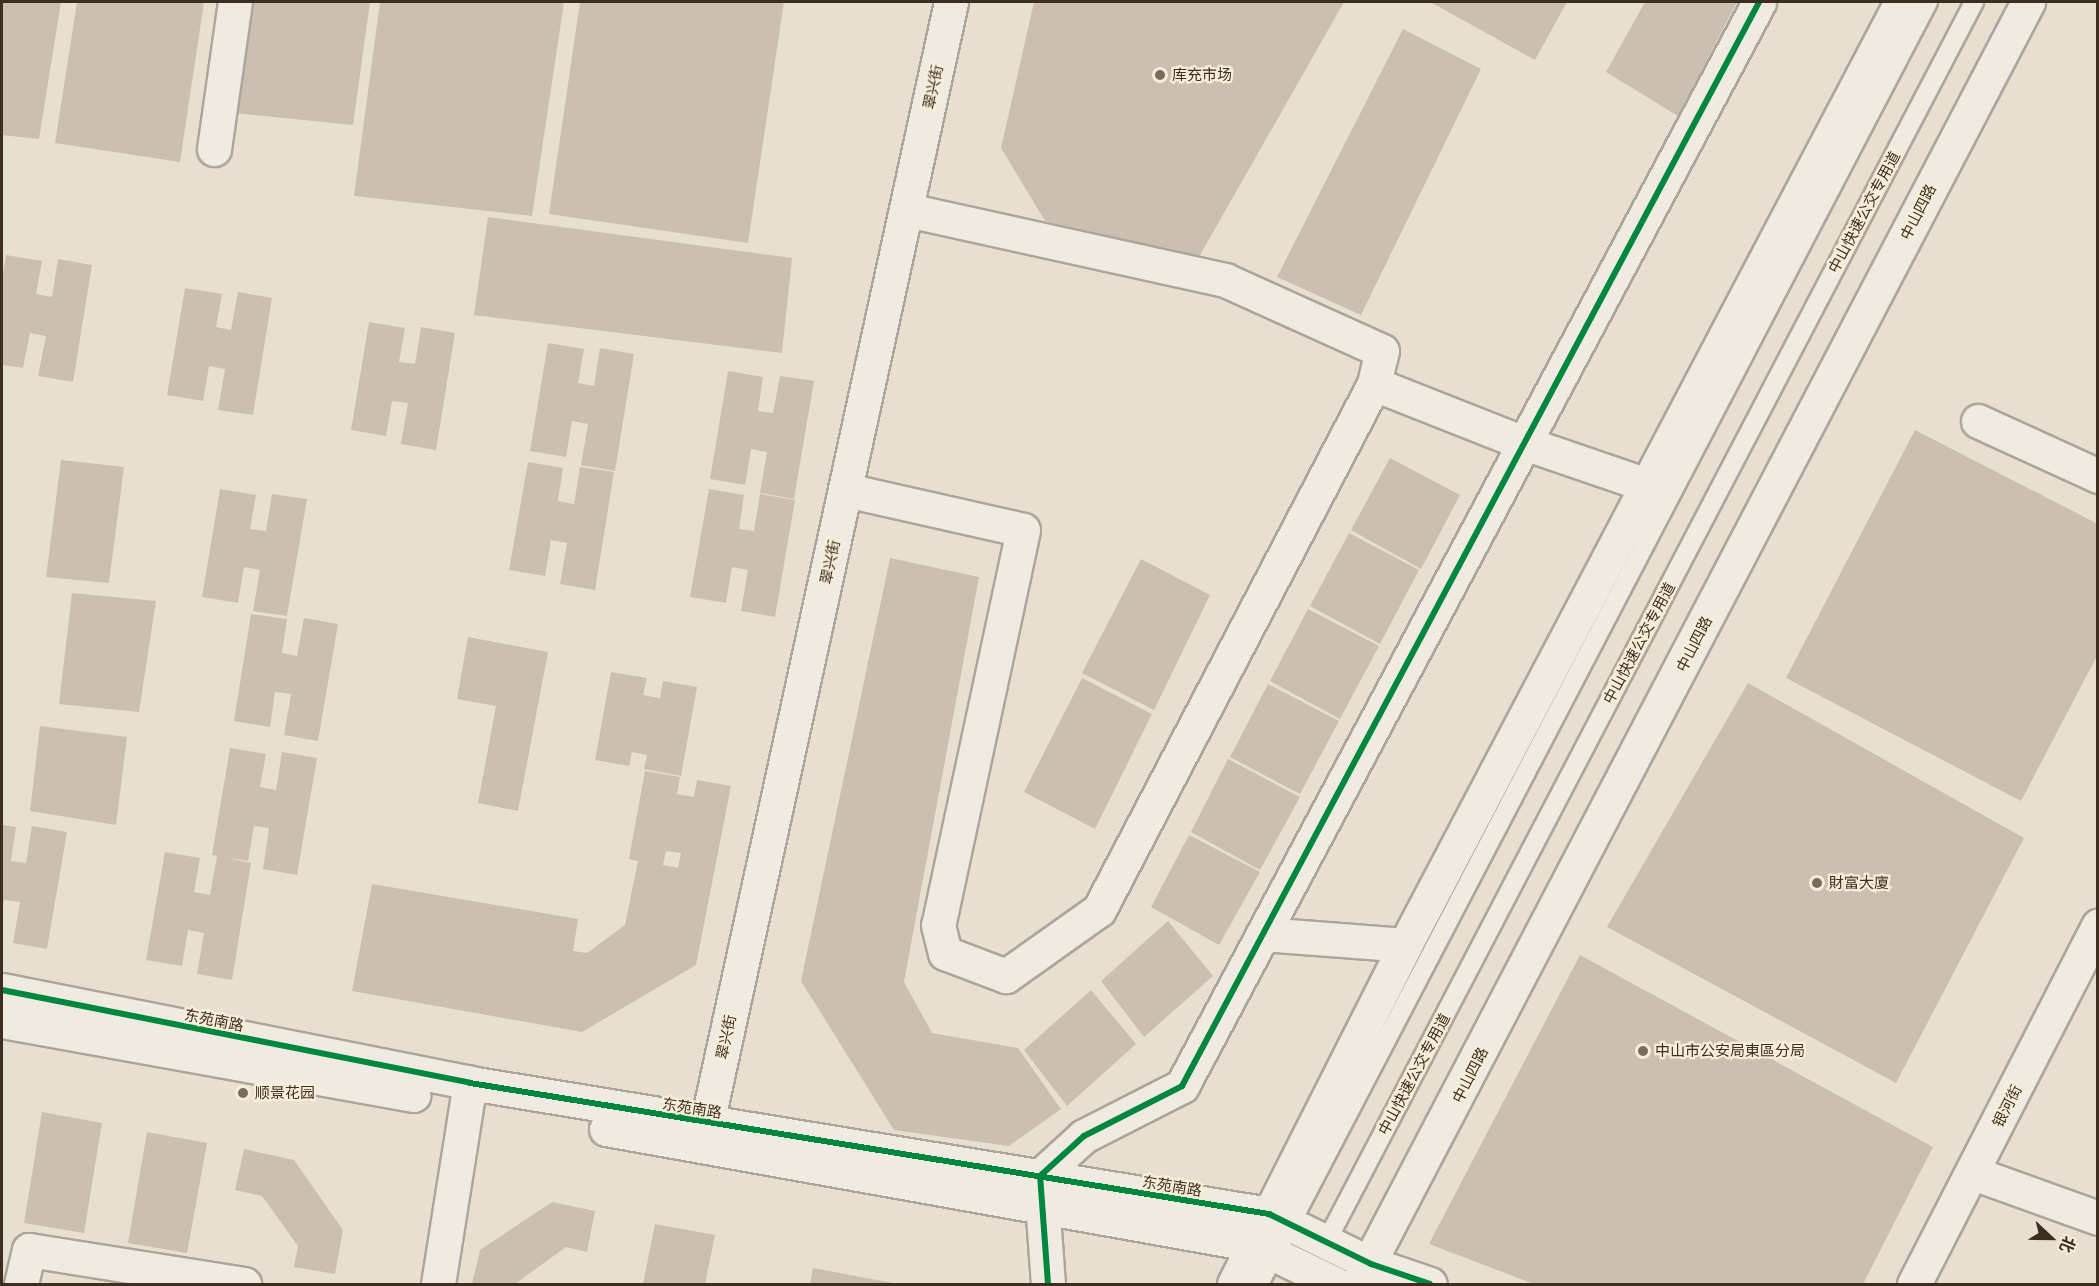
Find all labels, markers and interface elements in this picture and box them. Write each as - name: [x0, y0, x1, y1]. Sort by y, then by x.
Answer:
- street label: 翠兴街: [920, 63, 946, 111]
- place label: 库充市场: [1172, 66, 1232, 84]
- marker: 库充市场: [1153, 68, 1167, 82]
- street label: 中山快速公交专用道: [1824, 148, 1904, 276]
- street label: 中山四路: [1896, 181, 1940, 243]
- street label: 翠兴街: [817, 538, 843, 586]
- street label: 中山快速公交专用道: [1599, 579, 1679, 707]
- street label: 中山四路: [1672, 613, 1716, 675]
- place label: 財富大廈: [1829, 874, 1889, 892]
- marker: 財富大廈: [1810, 876, 1824, 890]
- street label: 东苑南路: [183, 1005, 245, 1035]
- street label: 中山快速公交专用道: [1374, 1010, 1454, 1138]
- street label: 翠兴街: [713, 1013, 739, 1061]
- place label: 中山市公安局東區分局: [1655, 1042, 1805, 1060]
- street label: 中山四路: [1448, 1044, 1492, 1106]
- marker: 中山市公安局東區分局: [1636, 1044, 1650, 1058]
- street label: 银河街: [1989, 1082, 2025, 1130]
- place label: 顺景花园: [255, 1084, 315, 1102]
- marker: 顺景花园: [236, 1086, 250, 1100]
- street label: 东苑南路: [661, 1094, 723, 1122]
- street label: 东苑南路: [1141, 1172, 1203, 1200]
- north arrow: [2021, 1208, 2081, 1268]
- text: 北: [2055, 1234, 2080, 1256]

